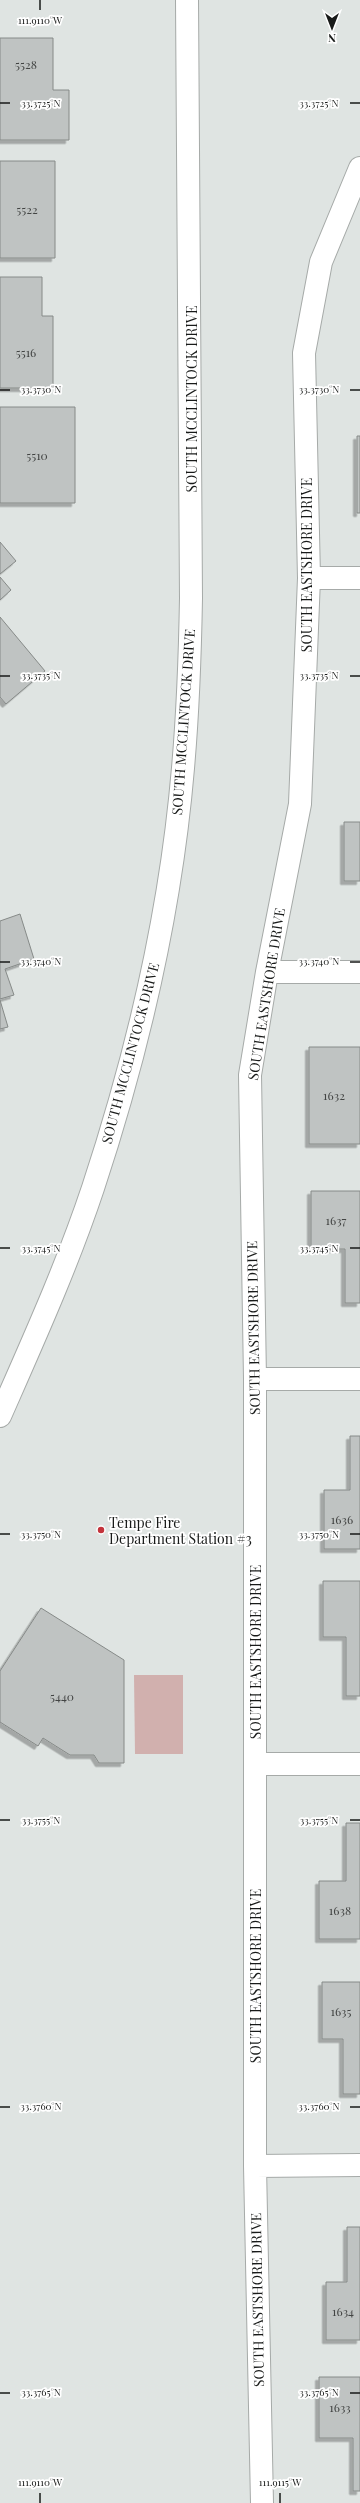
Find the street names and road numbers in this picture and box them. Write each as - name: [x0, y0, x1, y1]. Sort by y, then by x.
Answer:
- street label: SOUTH MCCLINTOCK DRIVE: [182, 306, 201, 492]
- street label: SOUTH EASTSHORE DRIVE: [297, 478, 316, 652]
- street label: SOUTH MCCLINTOCK DRIVE: [167, 628, 199, 816]
- street label: SOUTH EASTSHORE DRIVE: [243, 906, 289, 1082]
- street label: SOUTH MCCLINTOCK DRIVE: [97, 960, 163, 1146]
- street label: SOUTH EASTSHORE DRIVE: [242, 1241, 264, 1415]
- street label: SOUTH EASTSHORE DRIVE: [246, 1565, 265, 1739]
- street label: SOUTH EASTSHORE DRIVE: [246, 1889, 265, 2063]
- street label: SOUTH EASTSHORE DRIVE: [246, 2213, 268, 2387]

